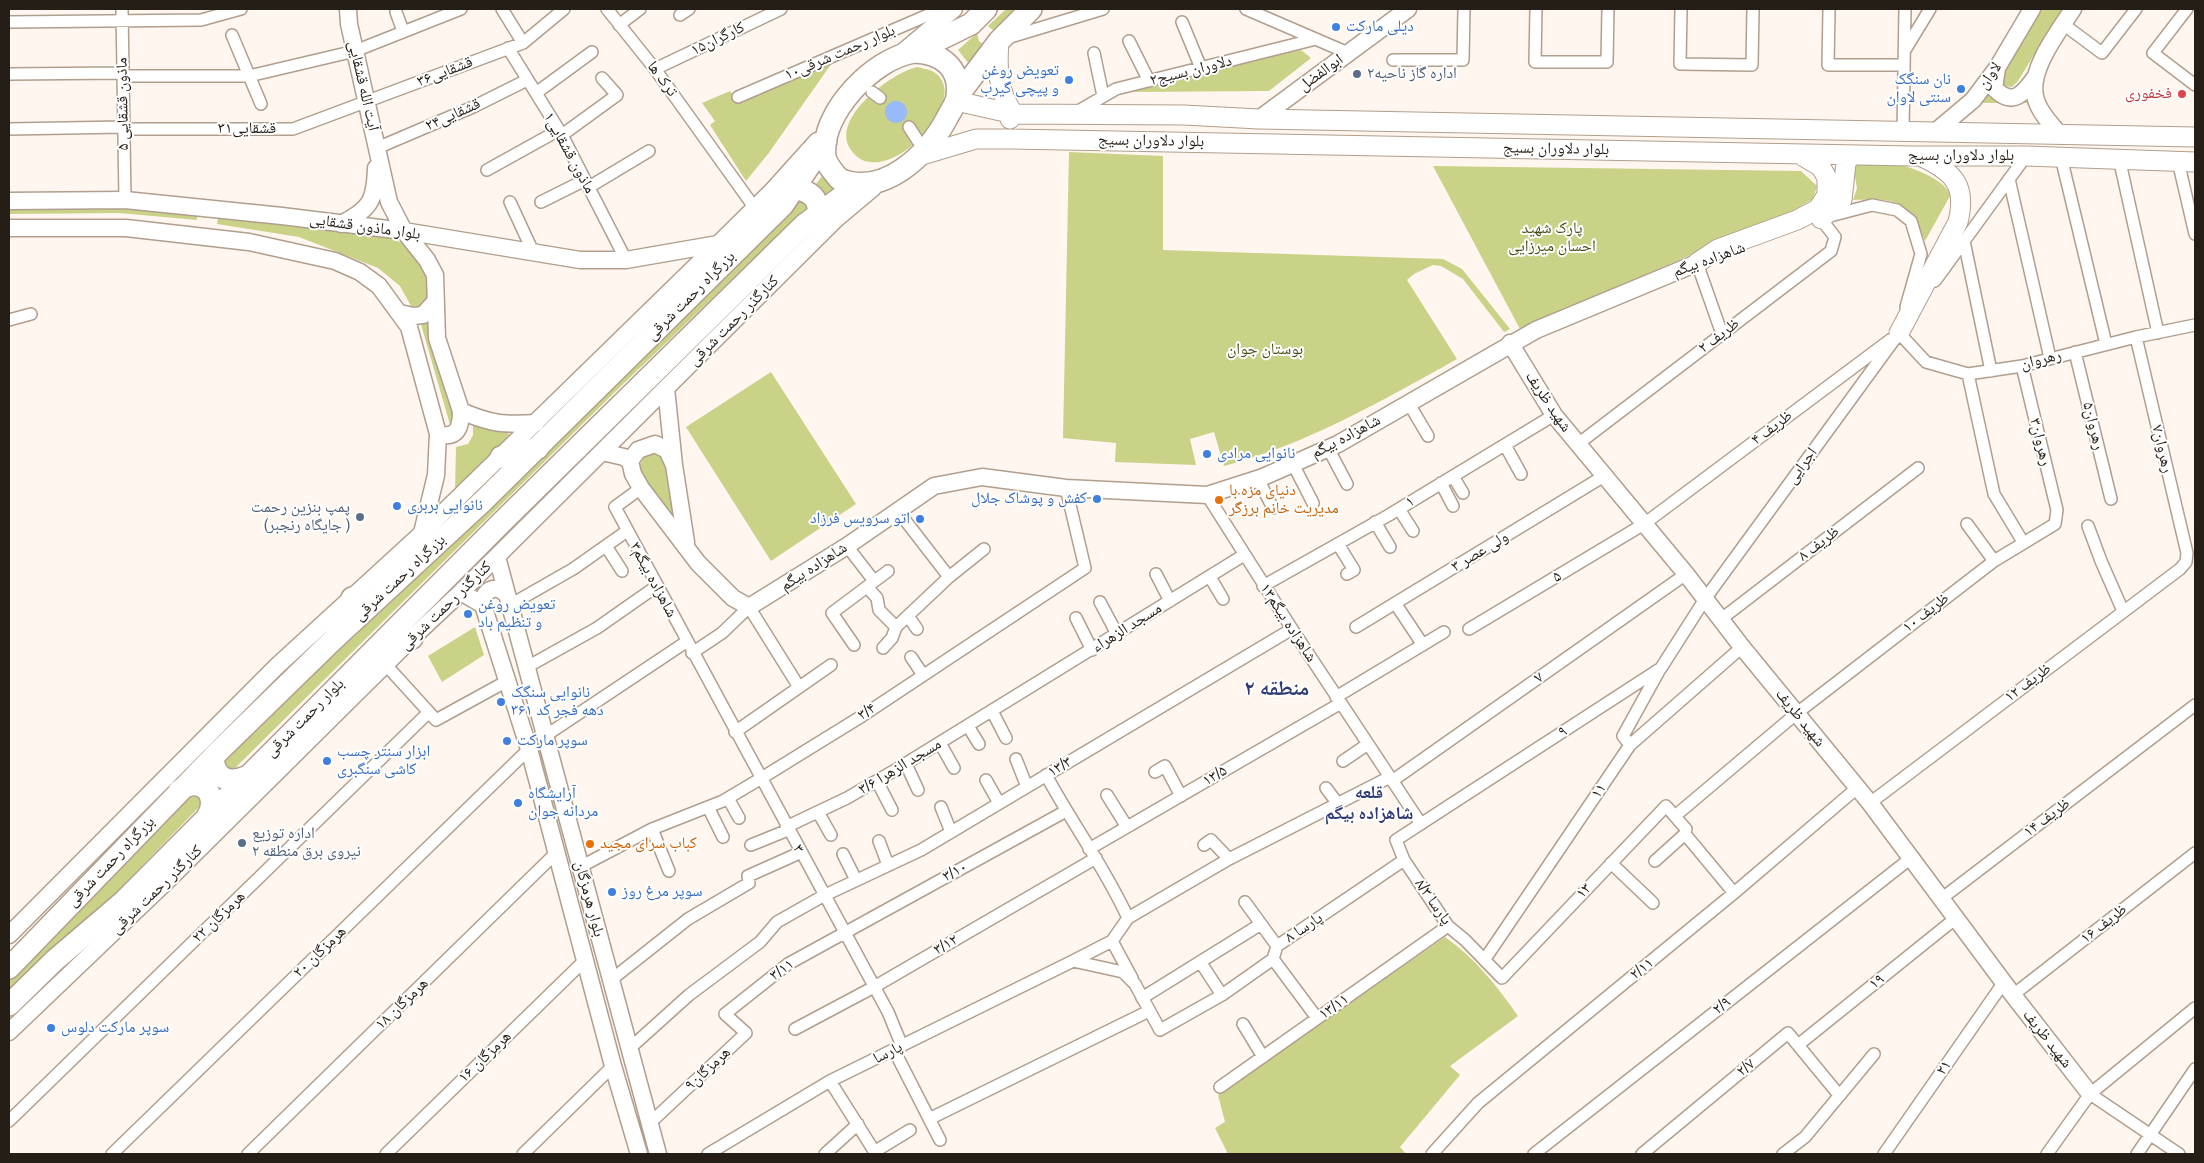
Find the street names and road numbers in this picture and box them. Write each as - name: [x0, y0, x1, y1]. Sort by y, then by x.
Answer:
- street label: ۱۵کارگران: [688, 18, 748, 60]
- street label: ۱۰بلوار رحمت شرقی: [782, 21, 898, 85]
- street label: آیت الله قشقایی: [343, 39, 383, 133]
- street label: ابوالفضل: [1295, 50, 1347, 96]
- street label: دلاوران بسیج۲: [1148, 52, 1234, 90]
- street label: قشقایی۳۶: [414, 53, 476, 91]
- street label: ماذون قشقایی ۵: [113, 57, 133, 151]
- street label: ترک ها: [642, 58, 682, 100]
- street label: لاوان: [1974, 59, 2006, 93]
- street label: قشقایی۲۴: [422, 94, 484, 136]
- street label: ماذون قشقایی۱: [539, 109, 599, 197]
- street label: ۳۱قشقایی: [218, 119, 276, 139]
- street label: بلوار دلاوران بسیج: [1098, 130, 1204, 152]
- street label: بلوار دلاوران بسیج: [1503, 138, 1609, 160]
- street label: بلوار دلاوران بسیج: [1908, 146, 2014, 166]
- street label: بلوار ماذون قشقایی: [308, 210, 422, 244]
- street label: شاهزاده بیگم: [1670, 238, 1748, 282]
- street label: بزرگراه رحمت شرقی: [642, 247, 740, 345]
- street label: کنارگذر رحمت شرقی: [685, 272, 783, 370]
- street label: ظریف ۲: [1695, 314, 1743, 358]
- street label: رهروان: [2019, 346, 2063, 374]
- street label: شهید ظریف: [1521, 368, 1575, 436]
- street label: رهروان۵: [2078, 400, 2108, 452]
- street label: ظریف ۴: [1748, 406, 1796, 450]
- street label: شاهزاده بیگم: [1308, 411, 1384, 463]
- street label: رهروان۳: [2025, 416, 2055, 468]
- street label: رهروان۷: [2147, 423, 2177, 475]
- street label: اجرایی: [1782, 444, 1822, 488]
- street label: ۱: [1402, 492, 1418, 512]
- street label: ظریف ۸: [1795, 522, 1843, 566]
- street label: ولی عصر ۳: [1448, 527, 1512, 577]
- street label: بزرگراه رحمت شرقی: [350, 531, 450, 625]
- street label: شاهزاده بیگم: [777, 538, 851, 596]
- street label: ۳شاهزاده بیگم: [625, 539, 681, 621]
- street label: کنارگذر رحمت شرقی: [396, 557, 496, 655]
- street label: ۵: [1549, 567, 1565, 587]
- street label: شاهزاده بیگم۱۳: [1255, 580, 1321, 666]
- street label: ظریف ۱۰: [1899, 589, 1953, 637]
- street label: مسجد الزهراء: [1088, 599, 1166, 657]
- street label: ظریف ۱۲: [2001, 659, 2055, 707]
- street label: ۷: [1531, 668, 1547, 688]
- street label: بلوار رحمت شرقی: [262, 675, 348, 761]
- street label: شهید ظریف: [1771, 685, 1829, 751]
- street label: ۳/۴: [854, 699, 880, 725]
- street label: ۹: [1555, 722, 1571, 742]
- street label: مسجد الزهرا ۳/۶: [855, 735, 945, 799]
- street label: ۱۳/۳: [1044, 752, 1076, 782]
- street label: ۱۳/۵: [1199, 761, 1231, 791]
- street label: ۱۱: [1587, 780, 1611, 802]
- street label: ظریف ۱۴: [2020, 794, 2074, 842]
- street label: بزرگراه رحمت شرقی: [63, 813, 159, 911]
- street label: کنارگذر رحمت شرقی: [107, 841, 207, 939]
- street label: ۳: [788, 841, 808, 857]
- street label: ۳/۱۰: [939, 857, 971, 887]
- street label: بلوار هرمزگان: [570, 859, 608, 939]
- street label: ۸/۳ پارسا: [1410, 875, 1456, 929]
- street label: ۱۳: [1572, 879, 1596, 903]
- street label: هرمزگان ۲۲: [188, 887, 250, 947]
- street label: ظریف ۱۶: [2077, 900, 2131, 948]
- street label: ۸ پارسا: [1282, 909, 1326, 947]
- street label: هرمزگان ۲۰: [289, 922, 351, 982]
- street label: ۳/۱۲: [930, 930, 962, 960]
- street label: ۲/۱۱: [1626, 954, 1658, 984]
- street label: ۳/۱۱: [766, 955, 798, 985]
- street label: ۱۹: [1865, 970, 1889, 994]
- street label: هرمزگان ۱۸: [371, 974, 433, 1034]
- street label: ۱۳/۱۱: [1315, 990, 1353, 1024]
- street label: ۲/۹: [1709, 993, 1735, 1019]
- street label: شهید ظریف: [2018, 1006, 2076, 1072]
- street label: هرمزگان ۱۶: [454, 1027, 516, 1087]
- street label: پارسا: [870, 1038, 906, 1068]
- street label: هرمزگان۹: [681, 1043, 735, 1095]
- street label: ۲/۷: [1733, 1055, 1759, 1081]
- street label: ۲۱: [1932, 1057, 1956, 1079]

